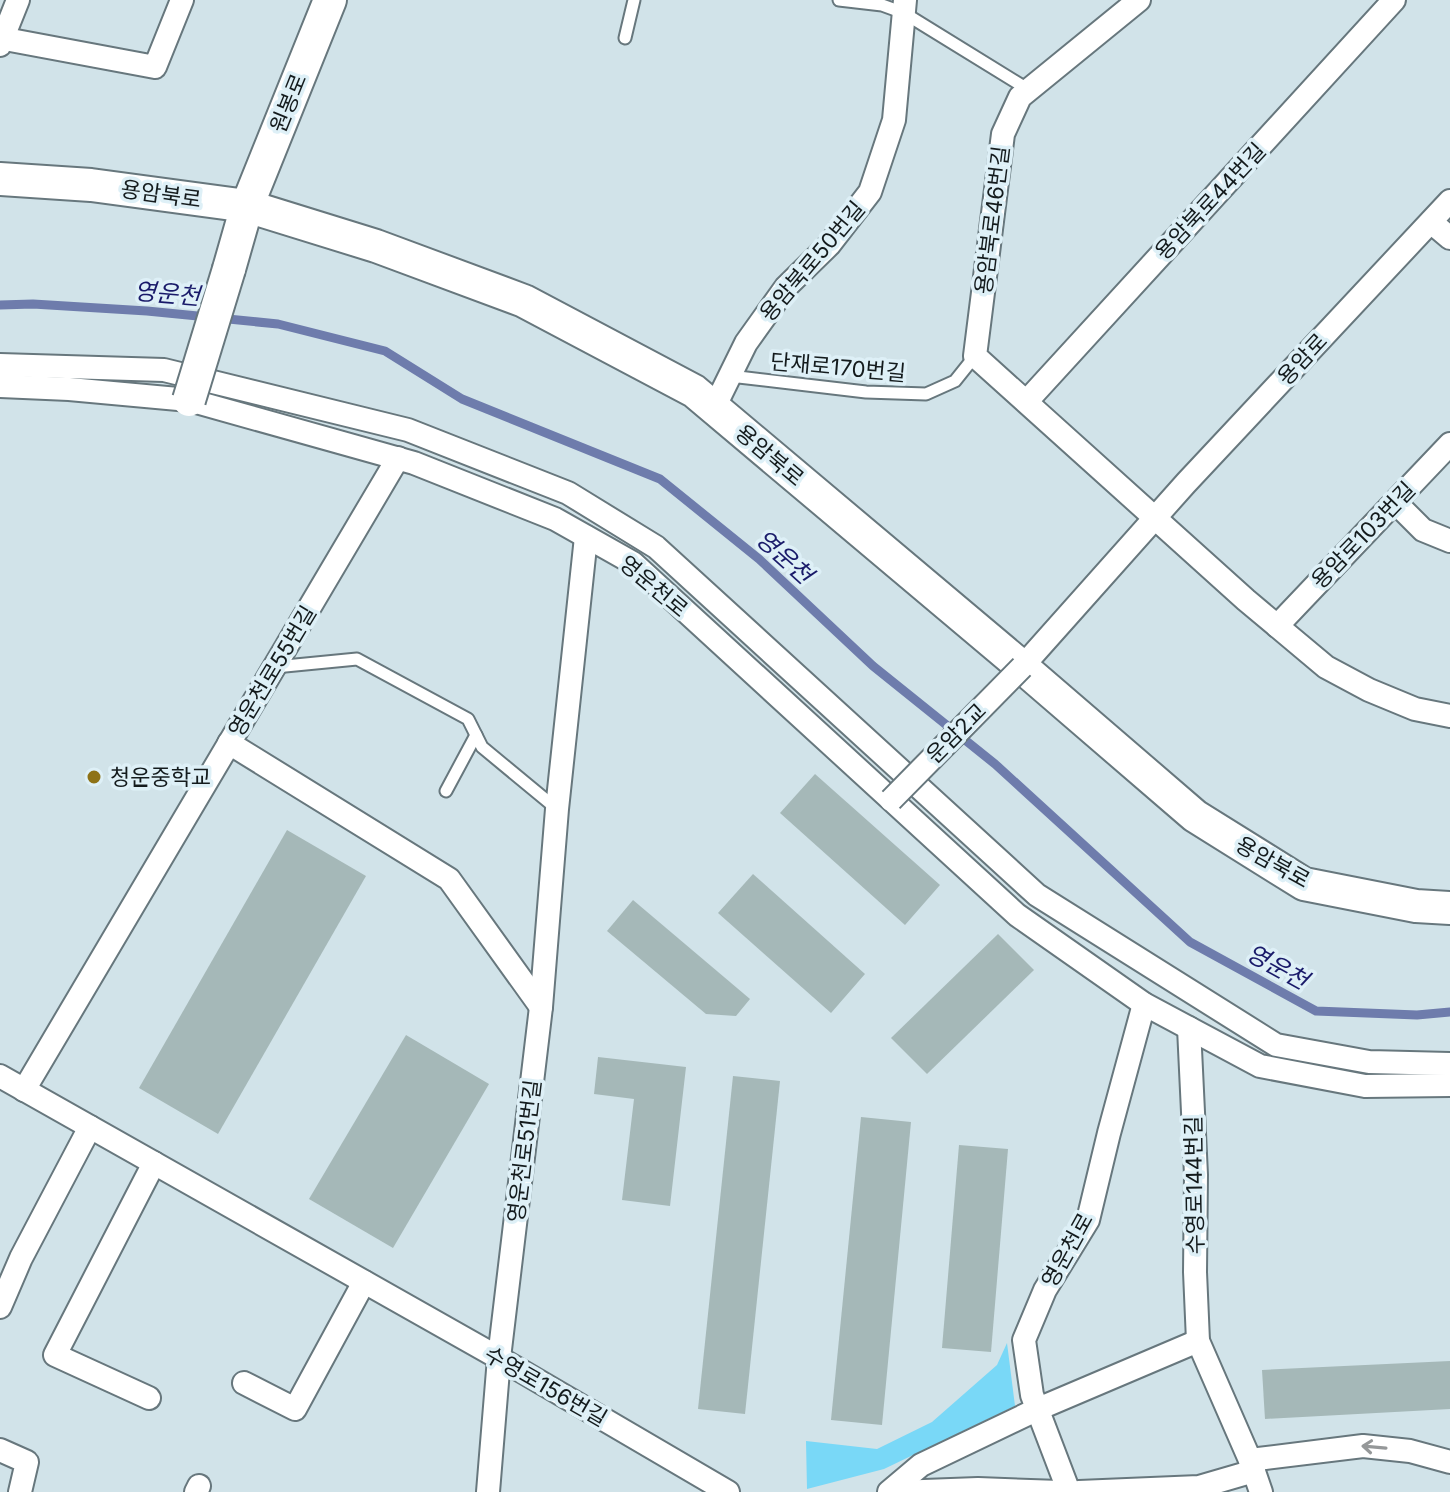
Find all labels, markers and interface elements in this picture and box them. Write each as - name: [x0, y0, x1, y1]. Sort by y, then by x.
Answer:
- street label: 원봉로: [265, 70, 311, 136]
- street label: 용암북로44번길: [1149, 137, 1271, 265]
- street label: 용암북로46번길: [970, 144, 1014, 296]
- street label: 용암북로: [119, 175, 203, 213]
- street label: 용암북로50번길: [754, 196, 870, 326]
- water label: 영운천: [133, 276, 204, 311]
- street label: 용암로: [1272, 328, 1332, 390]
- street label: 단재로170번길: [769, 348, 907, 386]
- street label: 용암북로: [731, 419, 809, 491]
- street label: 용암로103번길: [1306, 476, 1420, 594]
- water label: 영운천: [750, 524, 821, 592]
- street label: 영운천로: [615, 550, 693, 622]
- street label: 영운천로55번길: [223, 601, 321, 741]
- street label: 운암2교: [921, 698, 991, 768]
- place label: 청운중학교: [110, 764, 211, 790]
- marker: 청운중학교: [85, 768, 103, 786]
- street label: 용암북로: [1231, 831, 1315, 893]
- water label: 영운천: [1241, 938, 1316, 997]
- street label: 영운천로51번길: [502, 1078, 546, 1224]
- street label: 수영로144번길: [1180, 1115, 1208, 1255]
- street label: 영운천로: [1036, 1208, 1098, 1292]
- street label: 수영로156번길: [480, 1340, 612, 1432]
- one-way arrow: [1361, 1440, 1388, 1455]

